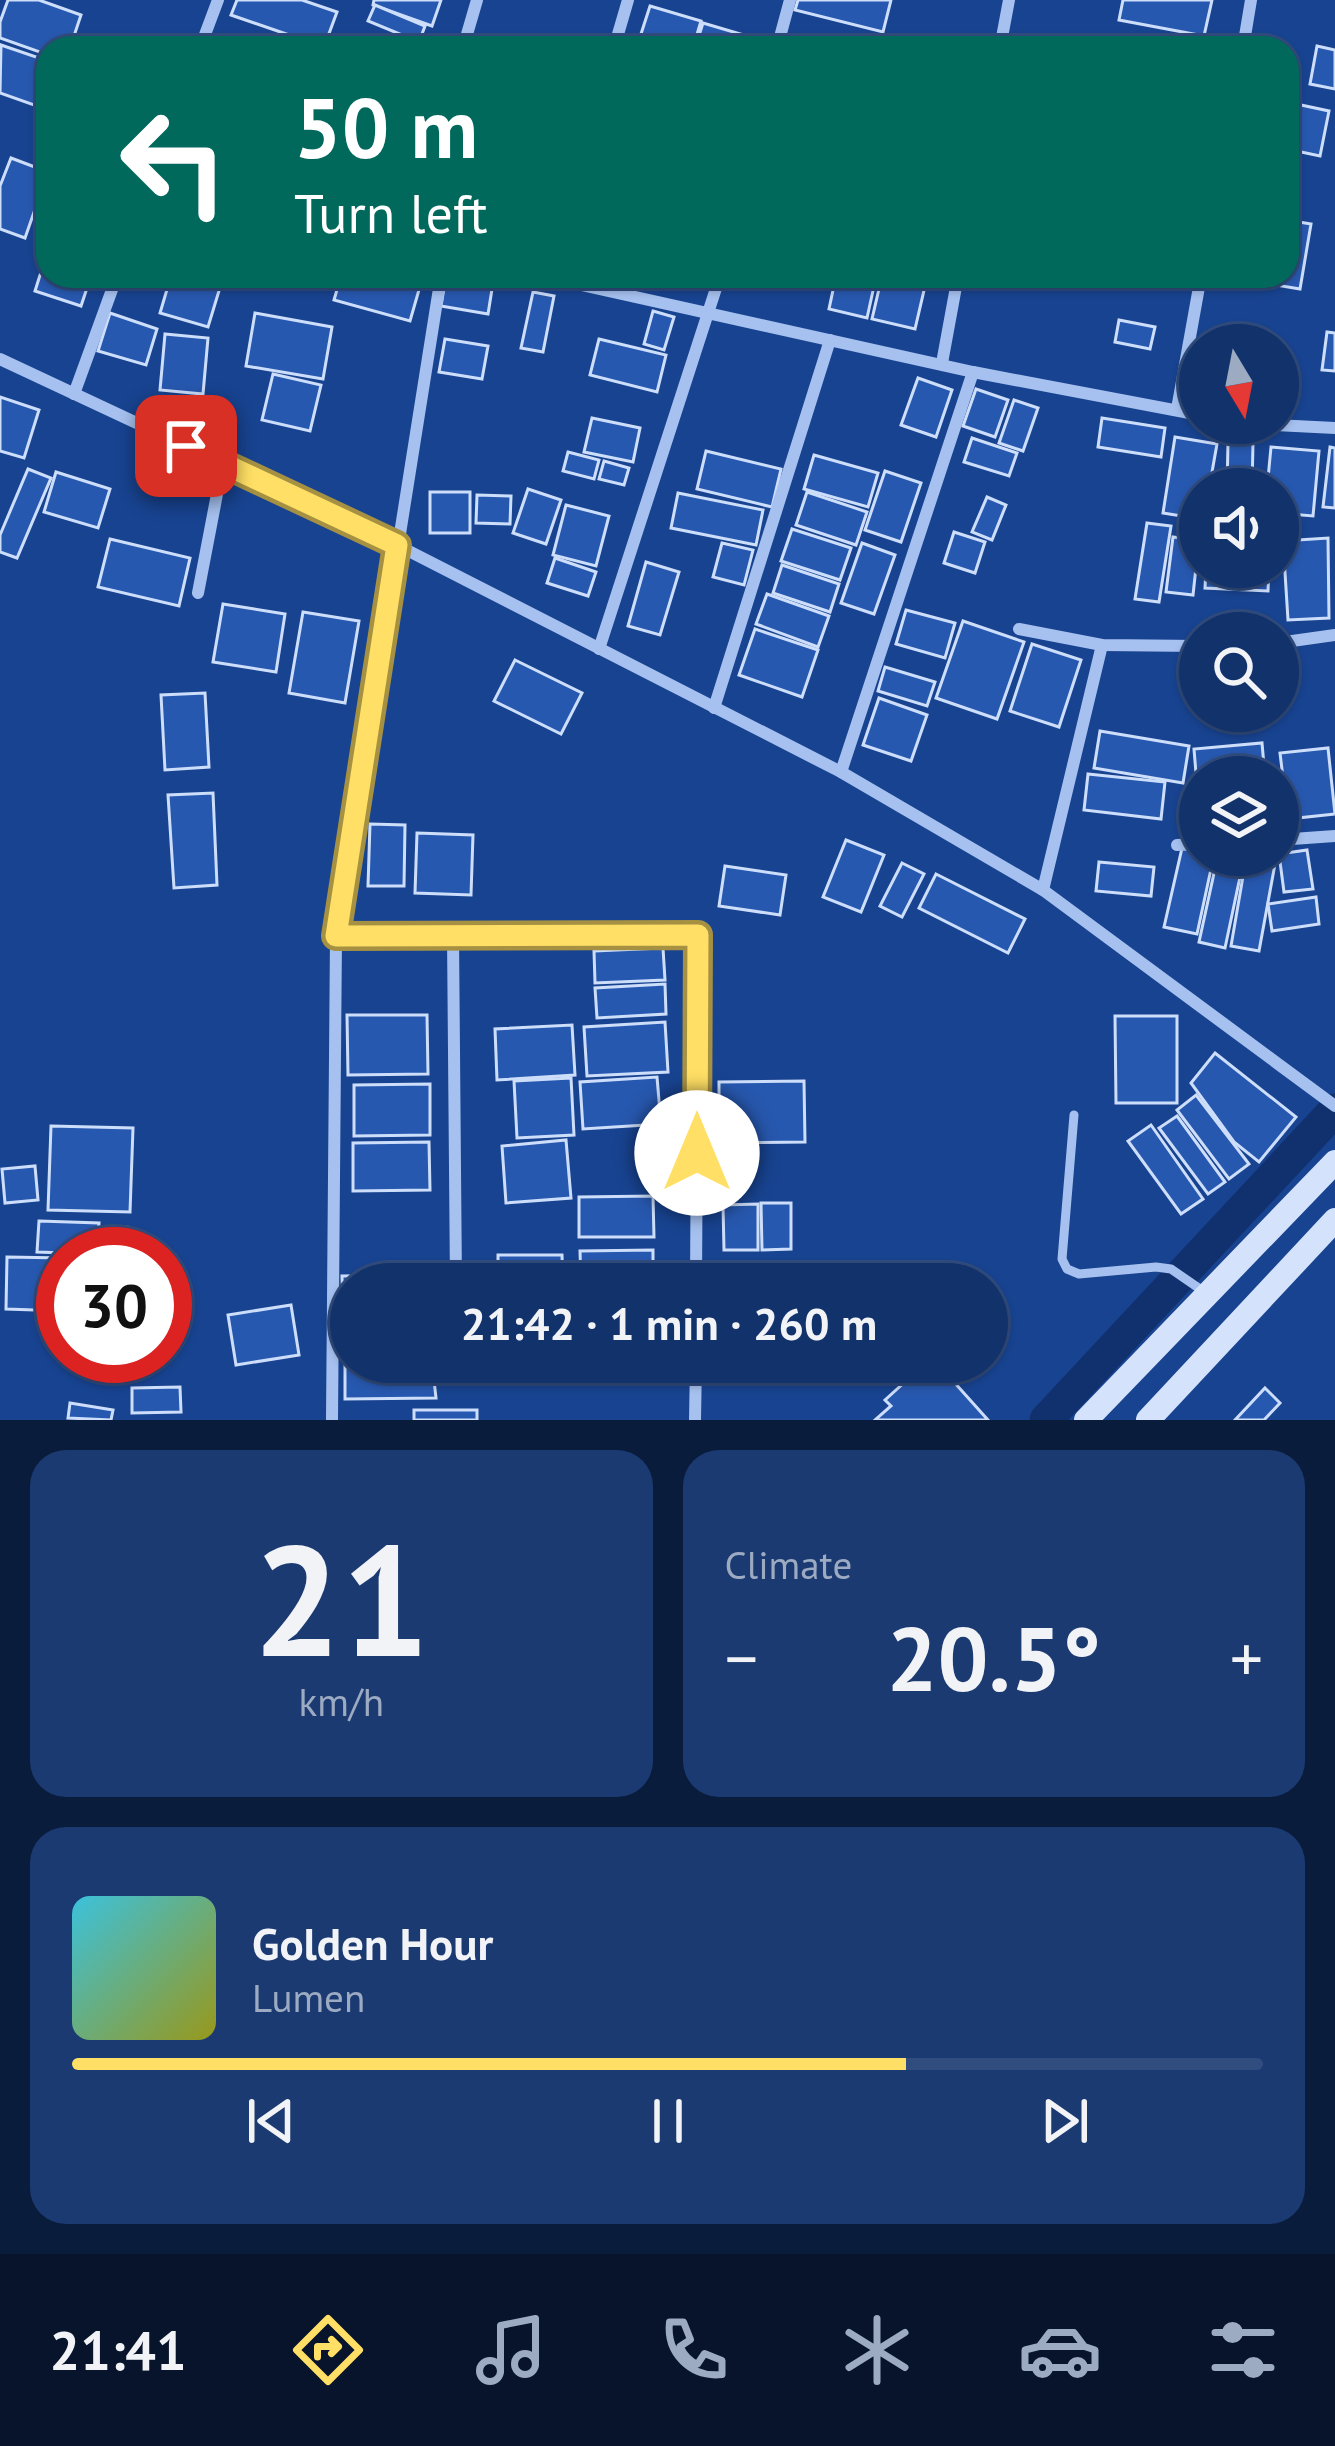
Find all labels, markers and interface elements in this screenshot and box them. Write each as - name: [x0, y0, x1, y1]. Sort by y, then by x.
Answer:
- text: 50 m: [294, 72, 478, 181]
- icon: left: [96, 84, 252, 240]
- text: Turn left: [294, 178, 488, 248]
- north arrow: [1179, 324, 1299, 444]
- map controls: [1179, 324, 1299, 876]
- pin: [135, 395, 237, 497]
- icon: arrive: [153, 413, 219, 479]
- button: sound: [1179, 468, 1299, 588]
- button: search: [1179, 612, 1299, 732]
- button: layers: [1179, 756, 1299, 876]
- position arrow: [634, 1090, 760, 1216]
- speed limit sign: 30: [36, 1227, 192, 1383]
- text: 21:42 · 1 min · 260 m: [461, 1294, 877, 1352]
- text: 21: [253, 1497, 430, 1699]
- text: Climate: [725, 1539, 852, 1590]
- text: 20.5°: [886, 1599, 1101, 1716]
- text: −: [725, 1615, 758, 1700]
- text: +: [1230, 1615, 1263, 1700]
- text: km/h: [299, 1676, 384, 1727]
- text: Golden Hour: [252, 1914, 493, 1972]
- text: Lumen: [252, 1972, 365, 2023]
- icon: previous: [238, 2088, 304, 2154]
- icon: pause: [635, 2088, 701, 2154]
- icon: next: [1032, 2088, 1098, 2154]
- icon: directions: [286, 2308, 370, 2392]
- icon: music: [469, 2308, 553, 2392]
- icon: phone: [652, 2308, 736, 2392]
- icon: climate: [835, 2308, 919, 2392]
- icon: car: [1018, 2308, 1102, 2392]
- icon: filters: [1201, 2308, 1285, 2392]
- text: 21:41: [50, 2315, 187, 2385]

